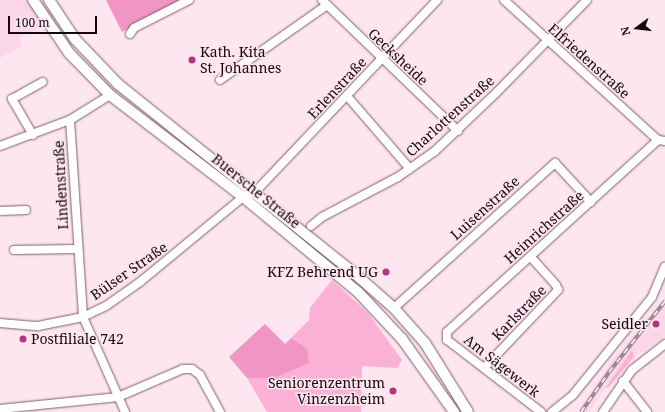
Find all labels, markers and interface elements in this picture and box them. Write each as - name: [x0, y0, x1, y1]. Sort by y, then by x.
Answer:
- scale bar: [10, 8, 99, 34]
- north arrow: [617, 8, 657, 48]
- text: 100 m: [15, 14, 50, 31]
- street label: Elfriedenstraße: [545, 20, 633, 102]
- street label: Gecksheide: [365, 25, 431, 89]
- text: N: [617, 25, 633, 37]
- place label: Kath. Kita St. Johannes: [200, 44, 281, 76]
- street label: Erlenstraße: [304, 54, 370, 122]
- marker: Kath. Kita St. Johannes: [187, 55, 197, 65]
- street label: Charlottenstraße: [402, 72, 498, 160]
- street label: Lindenstraße: [50, 140, 72, 230]
- street label: Buersche Straße: [208, 150, 304, 232]
- street label: Luisenstraße: [447, 173, 523, 243]
- street label: Heinrichstraße: [501, 187, 587, 267]
- street label: Bülser Straße: [87, 238, 171, 304]
- place label: KFZ Behrend UG: [267, 264, 378, 280]
- marker: KFZ Behrend UG: [381, 267, 391, 277]
- street label: Karlstraße: [488, 282, 550, 344]
- place label: Seidler: [601, 316, 648, 332]
- marker: Seidler: [651, 319, 661, 329]
- place label: Postfiliale 742: [31, 331, 124, 347]
- street label: Am Sägewerk: [461, 331, 543, 401]
- marker: Postfiliale 742: [18, 334, 28, 344]
- place label: Seniorenzentrum Vinzenzheim: [268, 375, 385, 408]
- marker: Seniorenzentrum Vinzenzheim: [388, 386, 398, 396]

